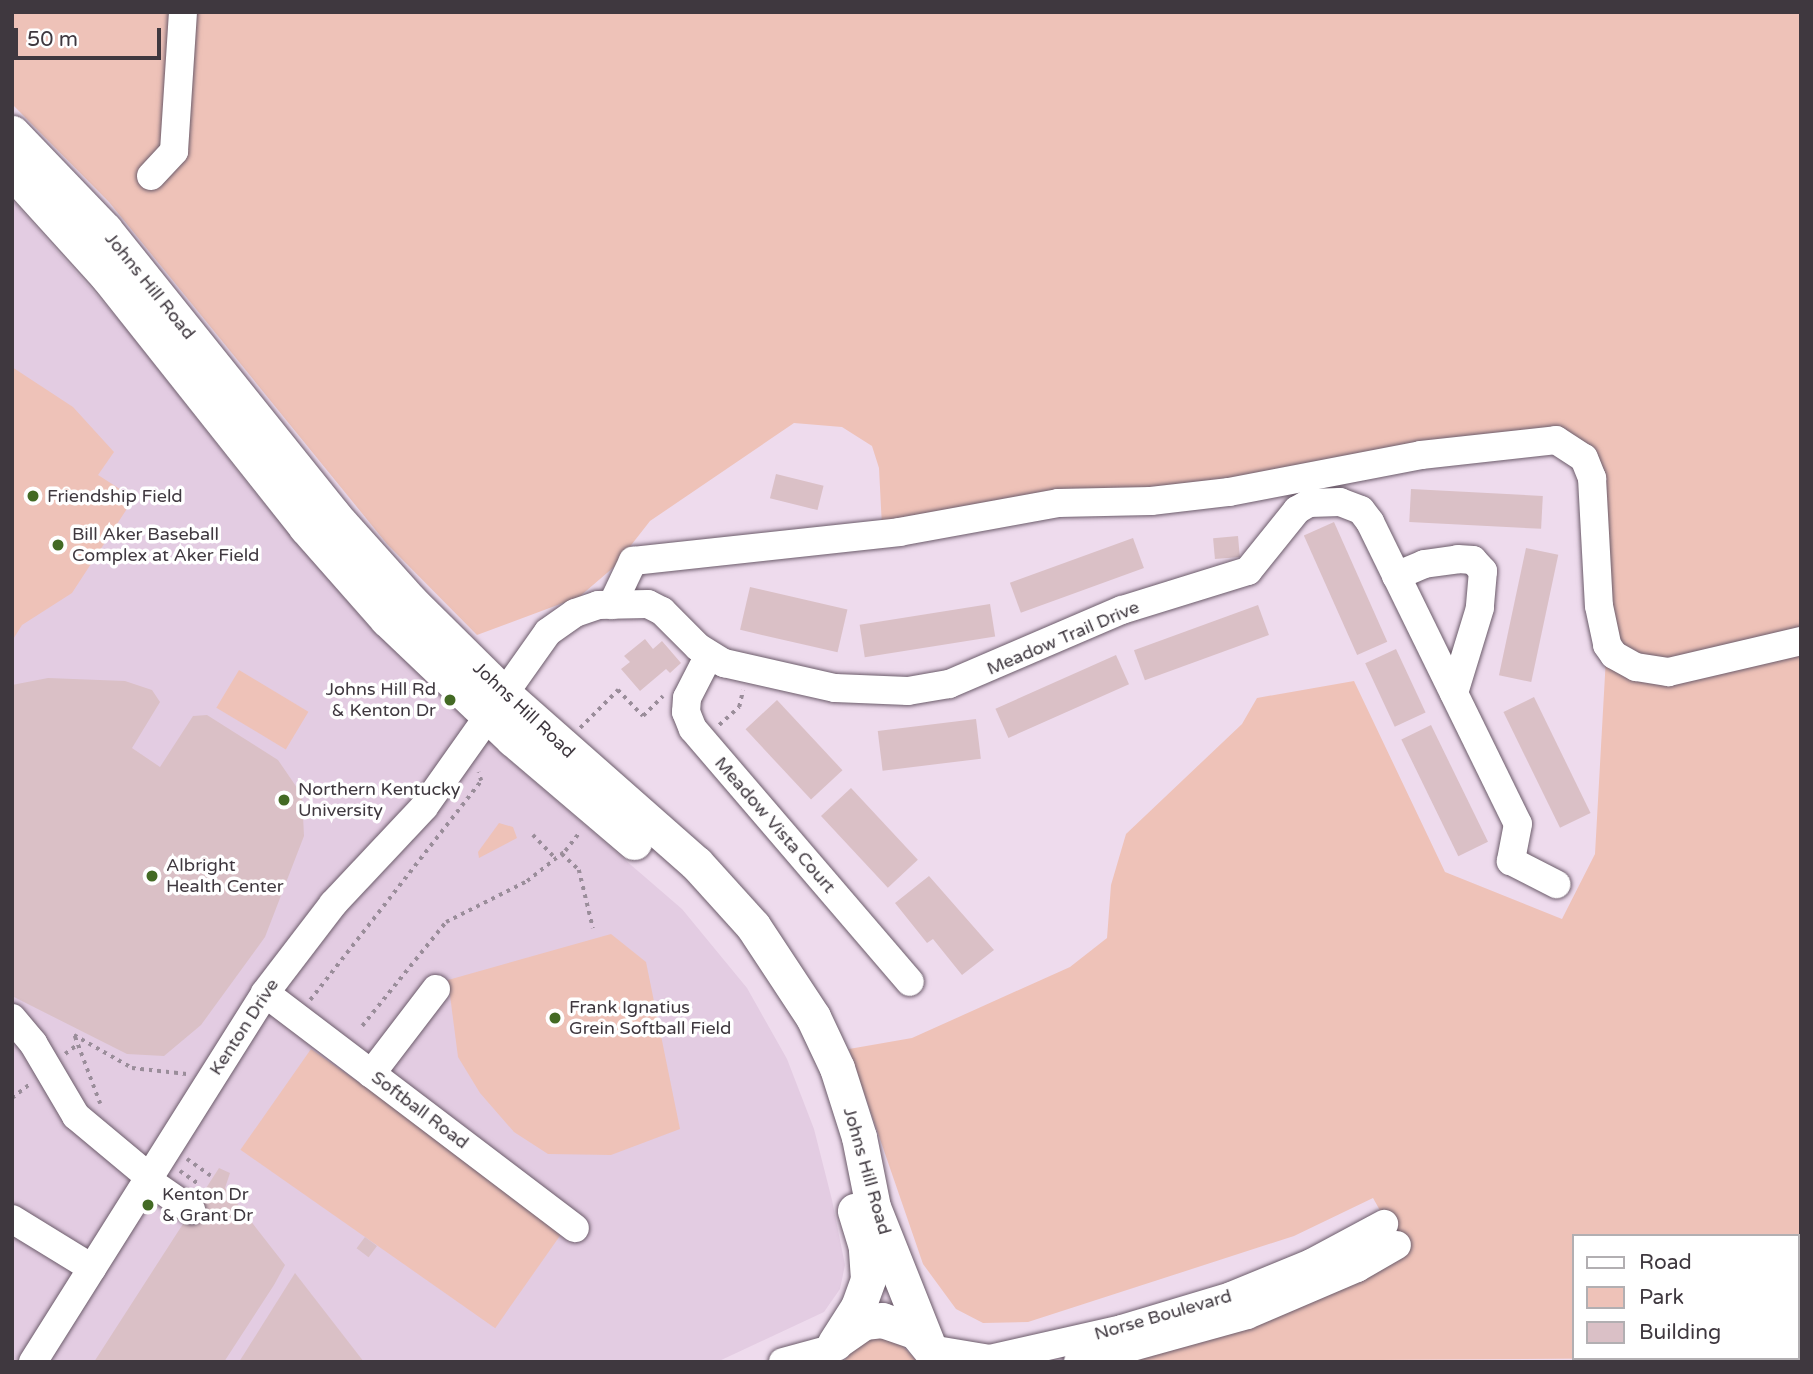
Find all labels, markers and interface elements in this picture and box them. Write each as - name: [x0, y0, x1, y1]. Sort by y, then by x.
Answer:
- scale bar: [18, 14, 164, 58]
- text: 50 m: [27, 27, 78, 52]
- street label: Johns Hill Road: [100, 228, 200, 344]
- place label: Friendship Field: [47, 485, 183, 507]
- marker: Friendship Field: [25, 488, 41, 504]
- place label: Bill Aker Baseball Complex at Aker Field: [72, 524, 259, 566]
- marker: Bill Aker Baseball Complex at Aker Field: [50, 537, 66, 553]
- street label: Meadow Trail Drive: [984, 596, 1142, 680]
- street label: Johns Hill Road: [469, 657, 579, 763]
- place label: Johns Hill Rd & Kenton Dr: [326, 679, 436, 722]
- marker: Johns Hill Rd & Kenton Dr: [442, 692, 458, 708]
- street label: Meadow Vista Court: [710, 752, 840, 898]
- place label: Northern Kentucky University: [298, 779, 461, 822]
- marker: Northern Kentucky University: [276, 792, 292, 808]
- place label: Albright Health Center: [166, 855, 284, 898]
- marker: Albright Health Center: [144, 868, 160, 884]
- street label: Kenton Drive: [205, 975, 283, 1079]
- place label: Frank Ignatius Grein Softball Field: [569, 997, 731, 1040]
- marker: Frank Ignatius Grein Softball Field: [547, 1010, 563, 1026]
- street label: Softball Road: [367, 1067, 473, 1153]
- street label: Johns Hill Road: [839, 1105, 895, 1237]
- place label: Kenton Dr & Grant Dr: [162, 1184, 253, 1226]
- marker: Kenton Dr & Grant Dr: [140, 1197, 156, 1213]
- legend: [1572, 1234, 1799, 1360]
- text: Road: [1639, 1250, 1692, 1275]
- street label: Norse Boulevard: [1092, 1285, 1234, 1345]
- text: Park: [1639, 1285, 1684, 1310]
- text: Building: [1639, 1320, 1721, 1345]

